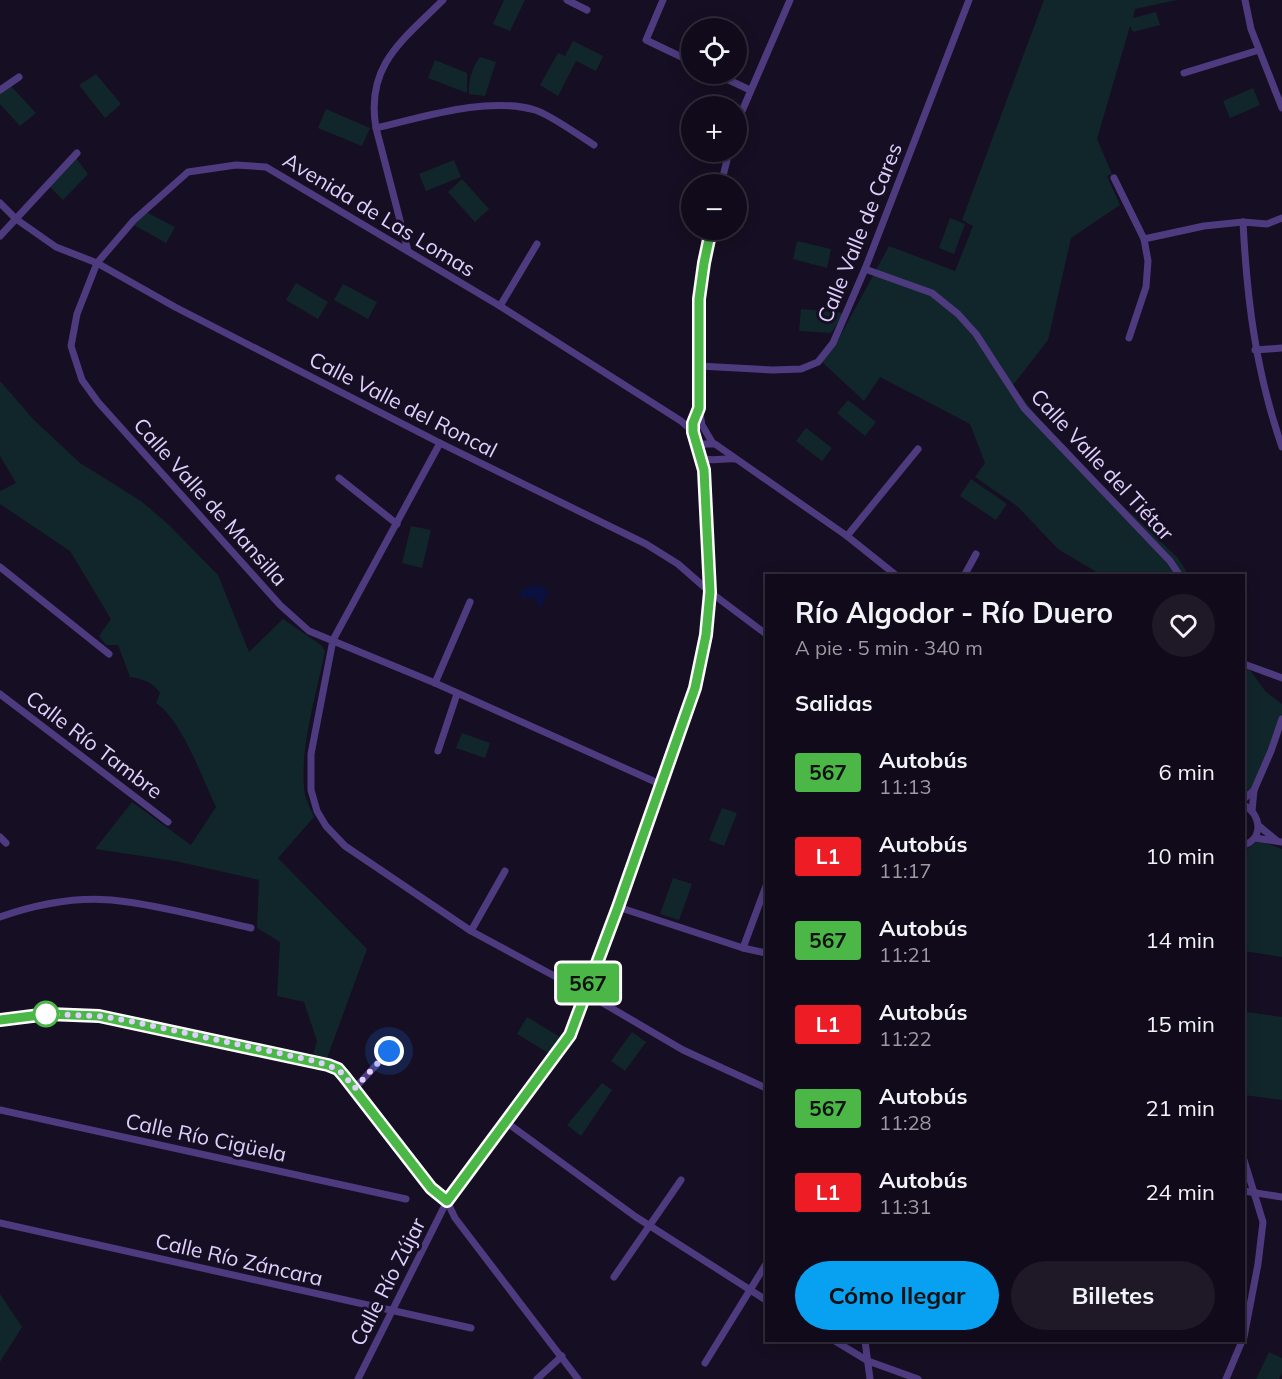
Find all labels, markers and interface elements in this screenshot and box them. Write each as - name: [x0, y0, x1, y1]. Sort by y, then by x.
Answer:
- map controls: [681, 18, 747, 240]
- button: locate: [681, 18, 747, 84]
- button: +: [681, 96, 747, 162]
- street label: Calle Valle de Cares: [811, 139, 907, 326]
- street label: Avenida de Las Lomas: [279, 146, 480, 282]
- button: −: [681, 174, 747, 240]
- street label: Calle Valle del Roncal: [305, 345, 502, 463]
- street label: Calle Valle del Tiétar: [1026, 383, 1180, 546]
- street label: Calle Valle de Mansilla: [129, 412, 293, 591]
- button: heart: [1152, 594, 1215, 657]
- text: Río Algodor - Río Duero: [795, 595, 1113, 630]
- text: A pie · 5 min · 340 m: [795, 635, 983, 660]
- street label: Calle Río Tambre: [21, 684, 168, 804]
- text: Salidas: [795, 689, 873, 717]
- text: Autobús: [879, 746, 968, 774]
- text: 6 min: [1159, 758, 1215, 786]
- text: 567: [809, 759, 847, 785]
- text: 11:13: [879, 774, 932, 799]
- text: Autobús: [879, 830, 968, 858]
- text: 10 min: [1145, 842, 1215, 870]
- text: L1: [816, 843, 840, 869]
- text: 11:17: [879, 858, 932, 883]
- text: Autobús: [879, 914, 968, 942]
- text: 14 min: [1145, 926, 1215, 954]
- text: 567: [809, 927, 847, 953]
- text: 11:21: [879, 942, 932, 967]
- line badge: 567: [554, 964, 622, 1002]
- text: 567: [569, 970, 607, 996]
- text: Autobús: [879, 998, 968, 1026]
- unlabelled marker: [33, 1001, 59, 1027]
- text: 15 min: [1145, 1010, 1215, 1038]
- text: L1: [816, 1011, 840, 1037]
- text: 11:22: [879, 1026, 932, 1051]
- your location: [374, 1036, 404, 1066]
- text: Autobús: [879, 1082, 968, 1110]
- text: 21 min: [1145, 1094, 1215, 1122]
- text: 567: [809, 1095, 847, 1121]
- street label: Calle Río Cigüela: [123, 1107, 289, 1167]
- text: 11:28: [879, 1110, 932, 1135]
- text: Autobús: [879, 1166, 968, 1194]
- text: 24 min: [1145, 1178, 1215, 1206]
- text: L1: [816, 1179, 840, 1205]
- text: 11:31: [879, 1194, 932, 1219]
- street label: Calle Río Zújar: [344, 1213, 431, 1350]
- street label: Calle Río Záncara: [153, 1227, 325, 1291]
- button: Cómo llegar: [795, 1261, 999, 1330]
- button: Billetes: [1011, 1261, 1215, 1330]

